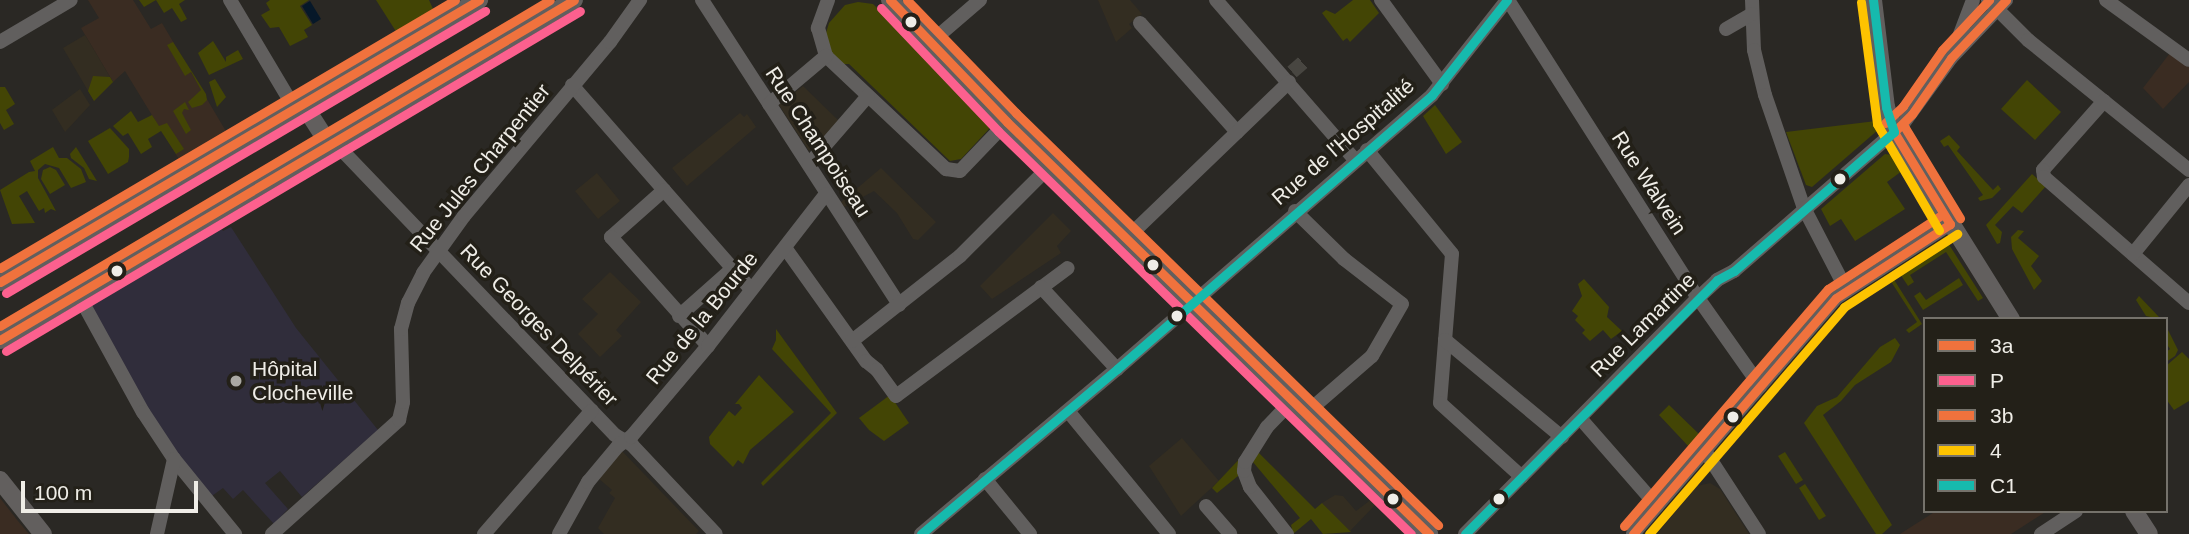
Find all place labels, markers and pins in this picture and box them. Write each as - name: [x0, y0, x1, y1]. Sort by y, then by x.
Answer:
- unlabelled marker: [904, 15, 918, 29]
- unlabelled marker: [1833, 172, 1847, 186]
- unlabelled marker: [1146, 258, 1160, 272]
- unlabelled marker: [110, 264, 124, 278]
- unlabelled marker: [1170, 309, 1184, 323]
- place label: Hôpital Clocheville: [252, 356, 354, 406]
- marker: Hôpital Clocheville: [226, 371, 246, 391]
- unlabelled marker: [1726, 410, 1740, 424]
- unlabelled marker: [1386, 492, 1400, 506]
- unlabelled marker: [1492, 492, 1506, 506]

